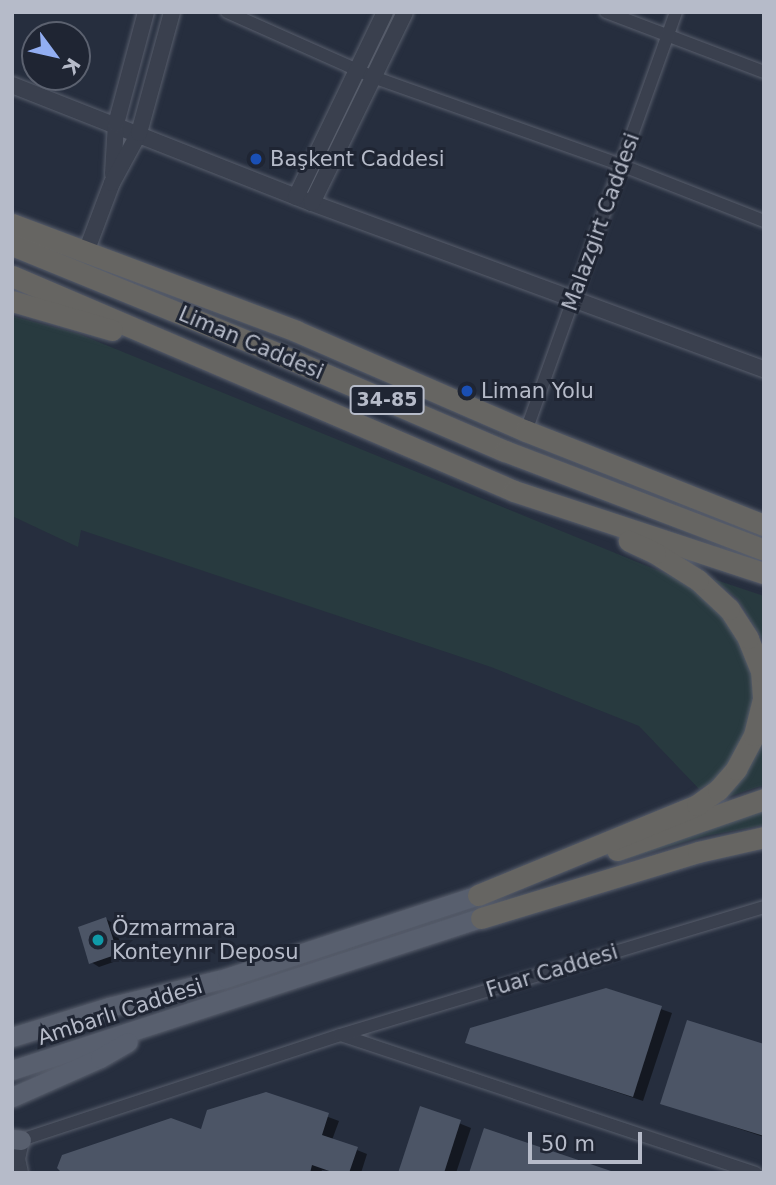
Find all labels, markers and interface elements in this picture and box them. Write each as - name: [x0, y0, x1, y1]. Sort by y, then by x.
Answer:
- north arrow: [21, 21, 91, 91]
- text: K: [59, 54, 85, 79]
- street label: Malazgirt Caddesi: [557, 130, 645, 314]
- place label: Başkent Caddesi: [270, 146, 445, 172]
- marker: Başkent Caddesi: [248, 151, 264, 167]
- street label: Liman Caddesi: [175, 301, 327, 385]
- place label: Liman Yolu: [481, 378, 594, 404]
- marker: Liman Yolu: [459, 383, 475, 399]
- road number: 34-85: [348, 384, 426, 416]
- place label: Özmarmara Konteynır Deposu: [112, 915, 298, 965]
- marker: Özmarmara Konteynır Deposu: [90, 932, 106, 948]
- street label: Fuar Caddesi: [483, 939, 621, 1003]
- street label: Ambarlı Caddesi: [34, 973, 206, 1051]
- scale bar: [531, 1118, 645, 1162]
- text: 50 m: [541, 1132, 595, 1156]

